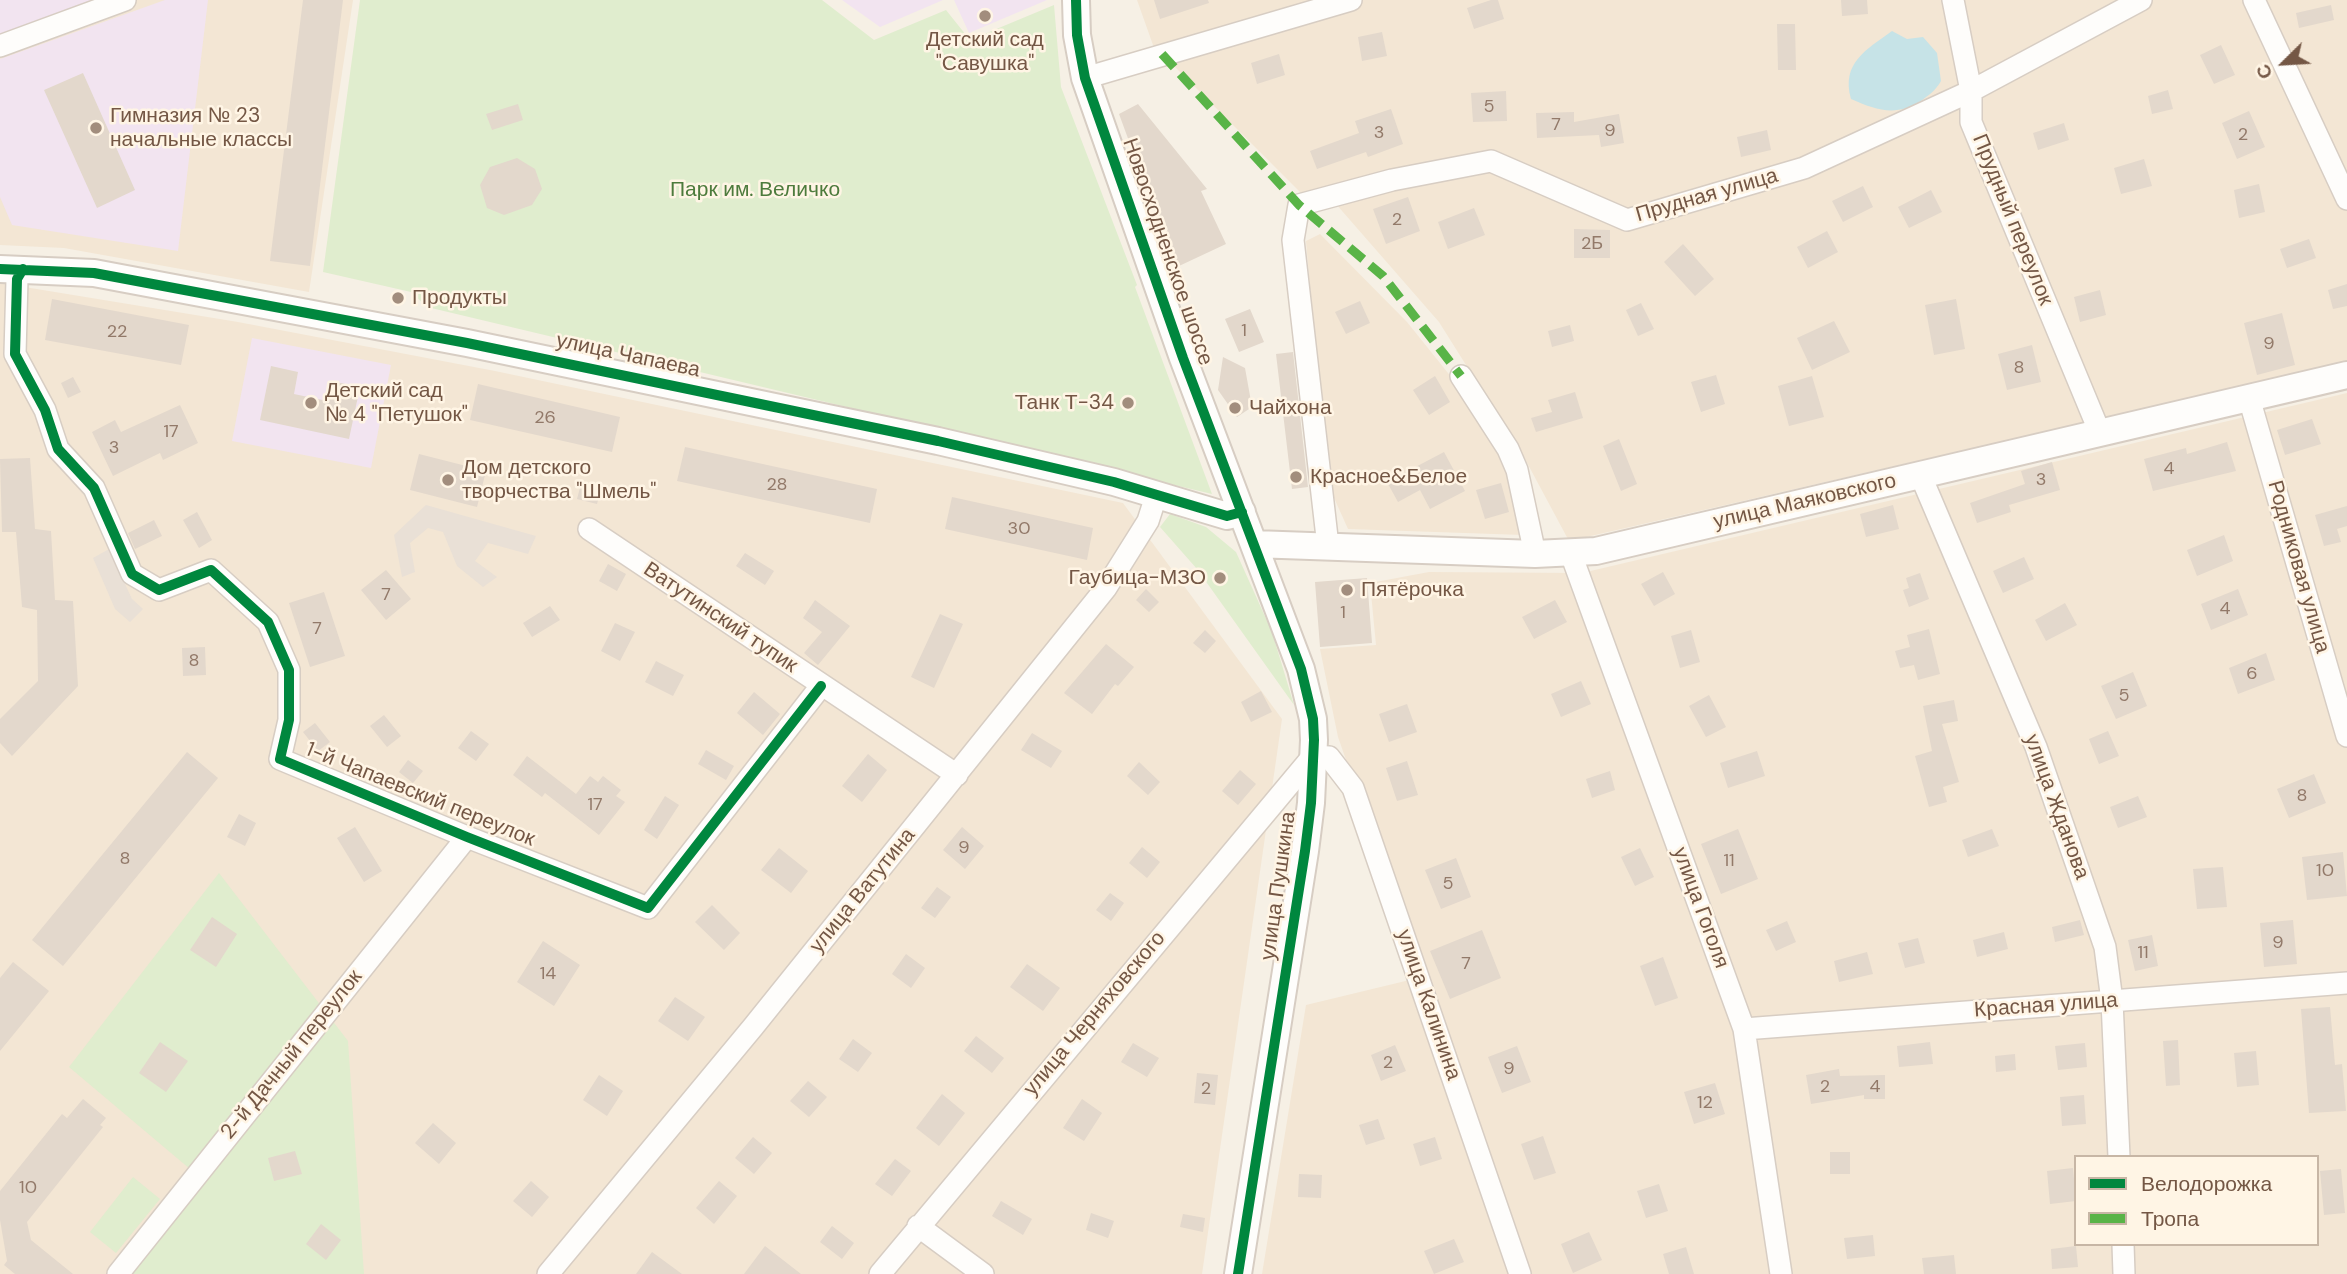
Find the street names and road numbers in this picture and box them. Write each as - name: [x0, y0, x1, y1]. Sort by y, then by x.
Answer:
- street label: Прудный переулок: [1966, 131, 2058, 309]
- street label: Новосходненское шоссе: [1116, 135, 1218, 369]
- street label: Прудная улица: [1633, 164, 1781, 228]
- street label: улица Чапаева: [554, 328, 702, 384]
- street label: улица Маяковского: [1711, 469, 1899, 535]
- street label: Родниковая улица: [2261, 478, 2335, 656]
- street label: Ватутинский тупик: [638, 557, 802, 679]
- street label: улица Жданова: [2018, 731, 2094, 883]
- street label: 1-й Чапаевский переулок: [302, 737, 538, 853]
- street label: улица Пушкина: [1256, 810, 1302, 962]
- street label: улица Ватутина: [805, 823, 921, 959]
- street label: улица Гоголя: [1666, 844, 1734, 972]
- street label: улица Калинина: [1390, 926, 1466, 1084]
- street label: улица Черняховского: [1019, 927, 1171, 1101]
- street label: 2-й Дачный переулок: [216, 965, 368, 1145]
- street label: Красная улица: [1973, 988, 2119, 1024]

